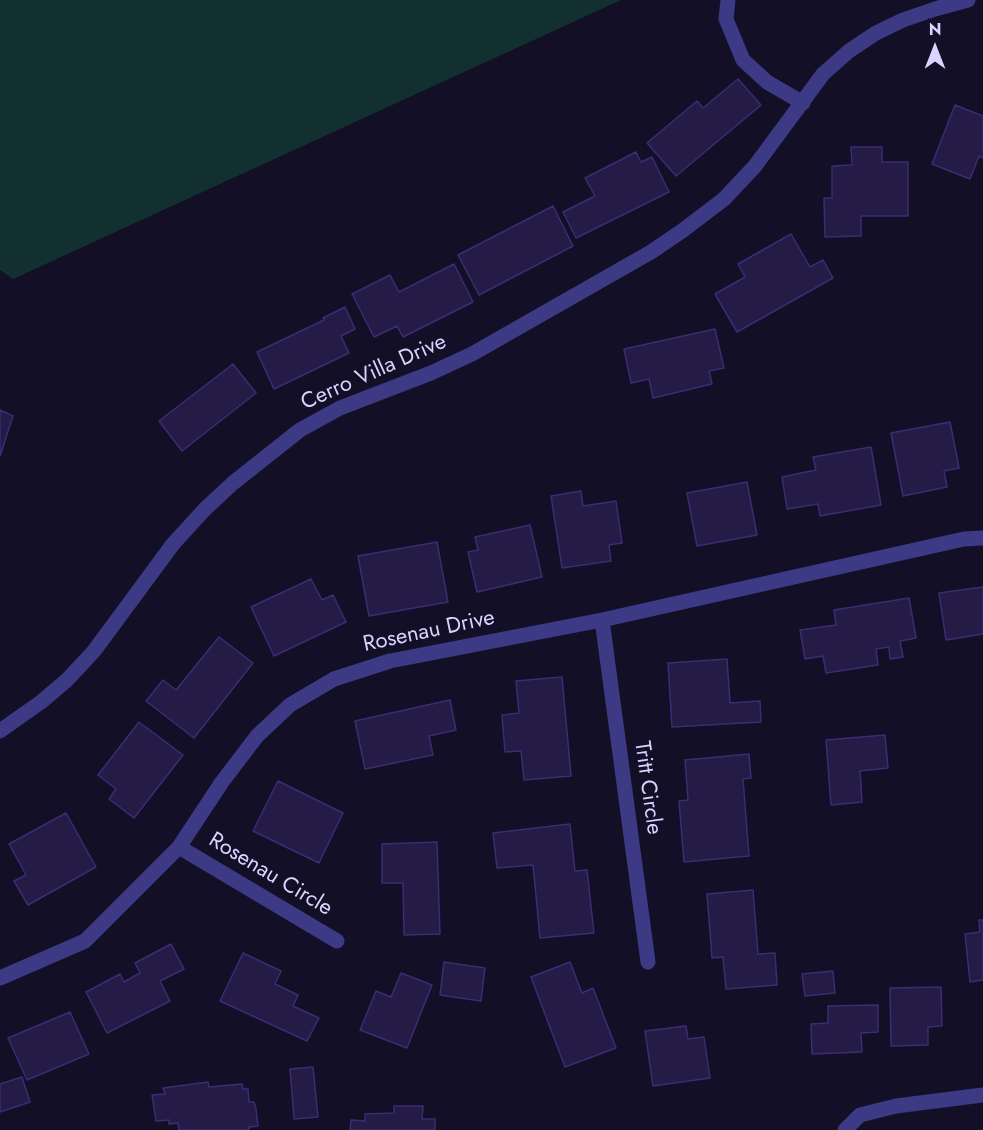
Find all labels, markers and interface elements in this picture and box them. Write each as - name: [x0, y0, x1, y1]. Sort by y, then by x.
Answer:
- north arrow: [905, 18, 965, 78]
- text: N: [929, 18, 941, 41]
- street label: Cerro Villa Drive: [297, 329, 451, 417]
- street label: Rosenau Drive: [361, 605, 497, 659]
- street label: Tritt Circle: [627, 740, 667, 836]
- street label: Rosenau Circle: [203, 828, 337, 922]

